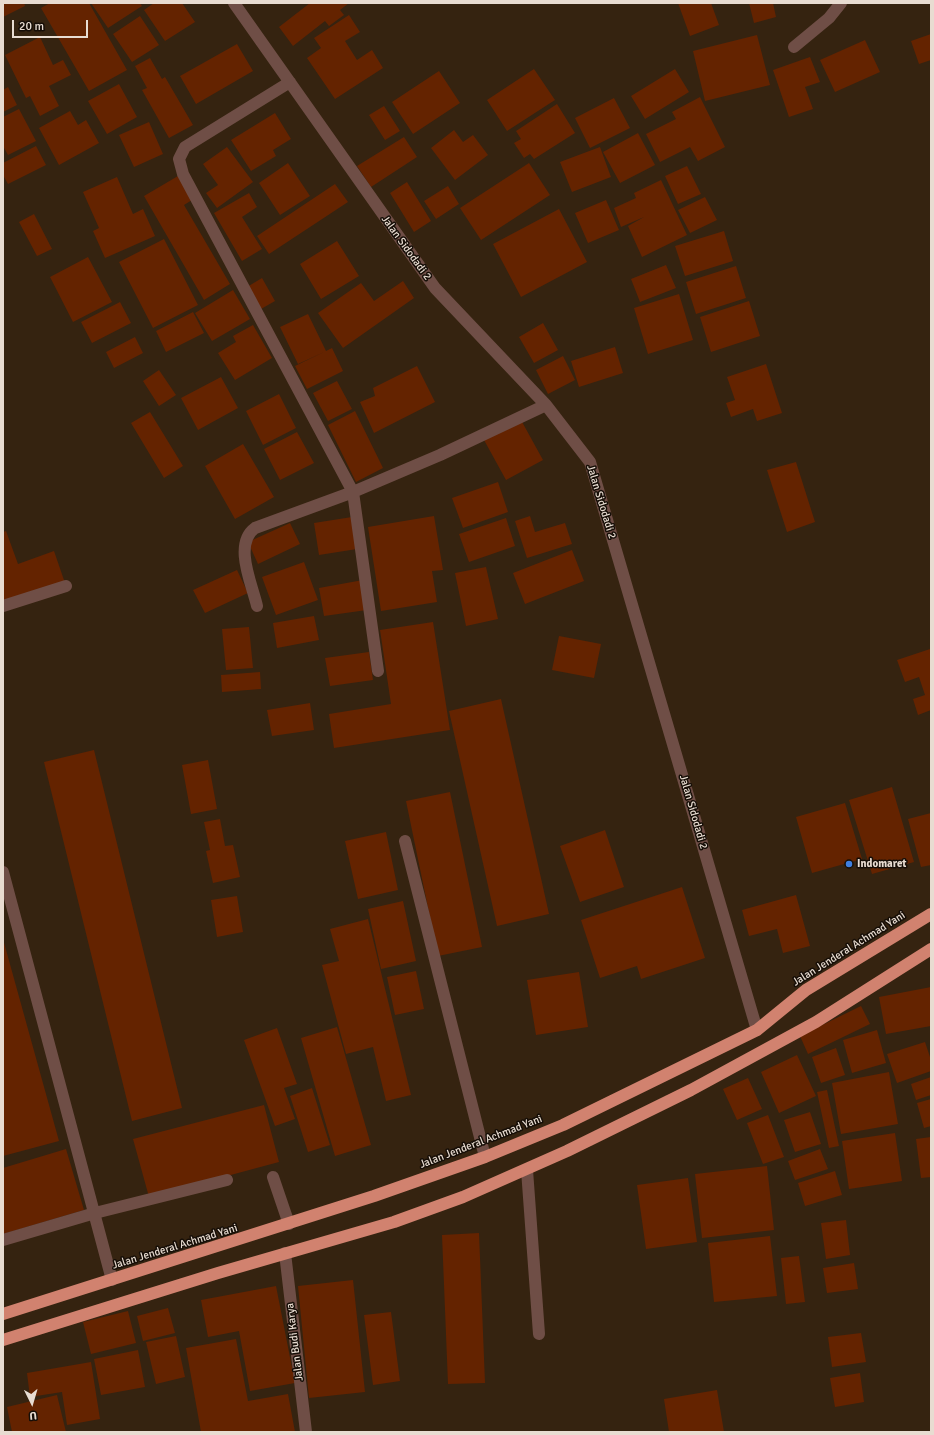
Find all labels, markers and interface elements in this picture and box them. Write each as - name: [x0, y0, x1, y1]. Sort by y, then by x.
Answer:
- scale bar: [14, 12, 90, 38]
- text: 20 m: [19, 19, 44, 34]
- street label: Jalan Sidodadi 2: [378, 213, 434, 283]
- street label: Jalan Sidodadi 2: [583, 463, 619, 541]
- street label: Jalan Sidodadi 2: [676, 773, 710, 851]
- place label: Indomaret: [857, 857, 906, 871]
- marker: Indomaret: [844, 859, 854, 869]
- street label: Jalan Jenderal Achmad Yani: [790, 909, 908, 989]
- street label: Jalan Jenderal Achmad Yani: [418, 1112, 544, 1172]
- street label: Jalan Jenderal Achmad Yani: [111, 1222, 239, 1272]
- street label: Jalan Budi Karya: [284, 1302, 306, 1382]
- north arrow: [12, 1383, 52, 1423]
- text: U: [29, 1409, 37, 1422]

